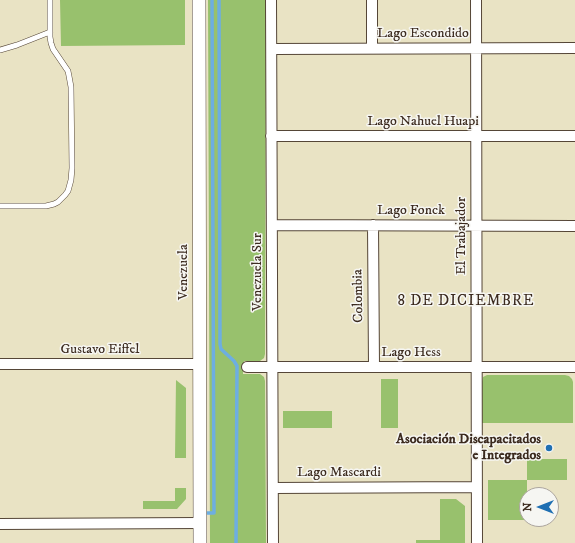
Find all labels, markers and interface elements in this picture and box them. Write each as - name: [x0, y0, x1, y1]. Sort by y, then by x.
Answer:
- street label: Lago Escondido: [377, 26, 469, 42]
- street label: Lago Nahuel Huapi: [367, 114, 479, 130]
- street label: El Trabajador: [454, 197, 470, 275]
- street label: Lago Fonck: [377, 203, 445, 219]
- street label: Venezuela Sur: [250, 233, 266, 311]
- street label: Venezuela: [176, 244, 192, 300]
- street label: Colombia: [350, 269, 368, 323]
- district label: 8 DE DICIEMBRE: [397, 293, 535, 311]
- street label: Gustavo Eiffel: [61, 342, 139, 358]
- street label: Lago Hess: [381, 345, 441, 361]
- place label: Asociación Discapacitados e Integrados: [396, 432, 541, 464]
- marker: Asociación Discapacitados e Integrados: [544, 443, 554, 453]
- street label: Lago Mascardi: [297, 465, 381, 481]
- north arrow: [519, 487, 559, 527]
- text: N: [521, 502, 535, 512]

